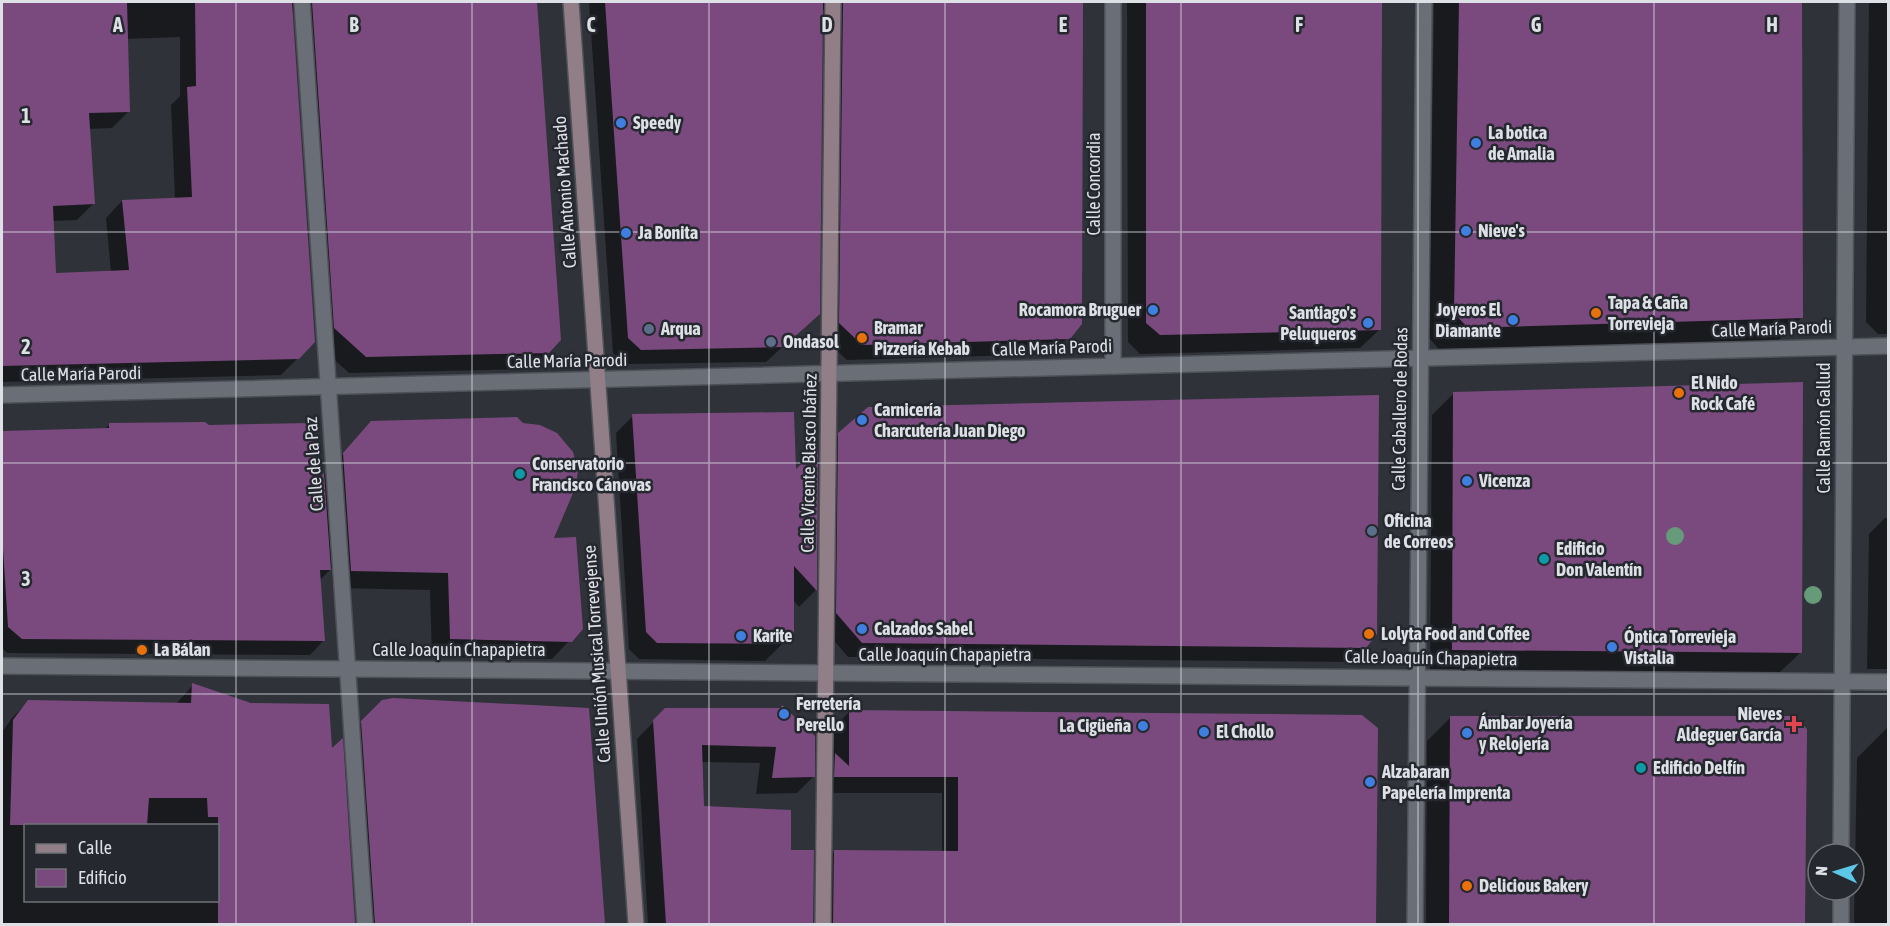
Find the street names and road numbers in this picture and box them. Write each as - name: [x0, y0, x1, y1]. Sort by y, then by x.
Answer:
- street label: Calle Antonio Machado: [549, 115, 580, 269]
- street label: Calle Concordia: [1083, 132, 1104, 236]
- street label: Calle María Parodi: [1711, 316, 1833, 341]
- street label: Calle Caballero de Rodas: [1388, 327, 1411, 491]
- street label: Calle María Parodi: [991, 335, 1113, 360]
- street label: Calle María Parodi: [507, 349, 627, 372]
- street label: Calle María Parodi: [21, 362, 141, 385]
- street label: Calle Ramón Gallud: [1813, 362, 1834, 494]
- street label: Calle Vicente Blasco Ibáñez: [796, 373, 821, 553]
- street label: Calle de la Paz: [300, 416, 327, 512]
- street label: Calle Unión Musical Torrevejense: [578, 545, 615, 764]
- street label: Calle Joaquín Chapapietra: [372, 639, 546, 660]
- street label: Calle Joaquín Chapapietra: [858, 644, 1032, 665]
- street label: Calle Joaquín Chapapietra: [1344, 645, 1518, 670]

